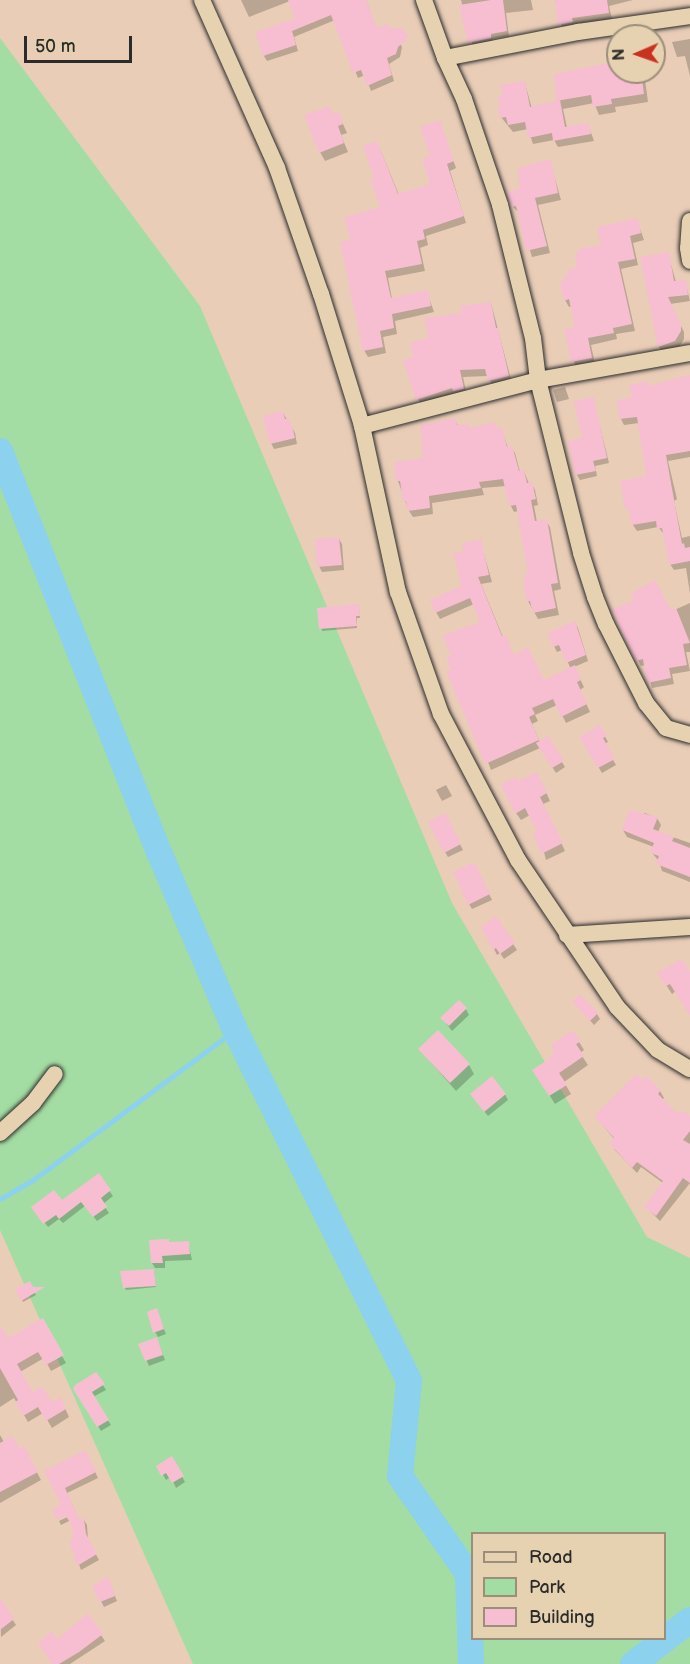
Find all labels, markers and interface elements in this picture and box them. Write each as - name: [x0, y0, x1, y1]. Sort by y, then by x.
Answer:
- scale bar: [27, 24, 135, 62]
- north arrow: [606, 24, 666, 84]
- text: 50 m: [35, 36, 76, 57]
- text: N: [610, 48, 629, 61]
- legend: [471, 1532, 666, 1640]
- text: Road: [529, 1547, 573, 1568]
- text: Park: [529, 1577, 565, 1598]
- text: Building: [529, 1607, 595, 1628]

